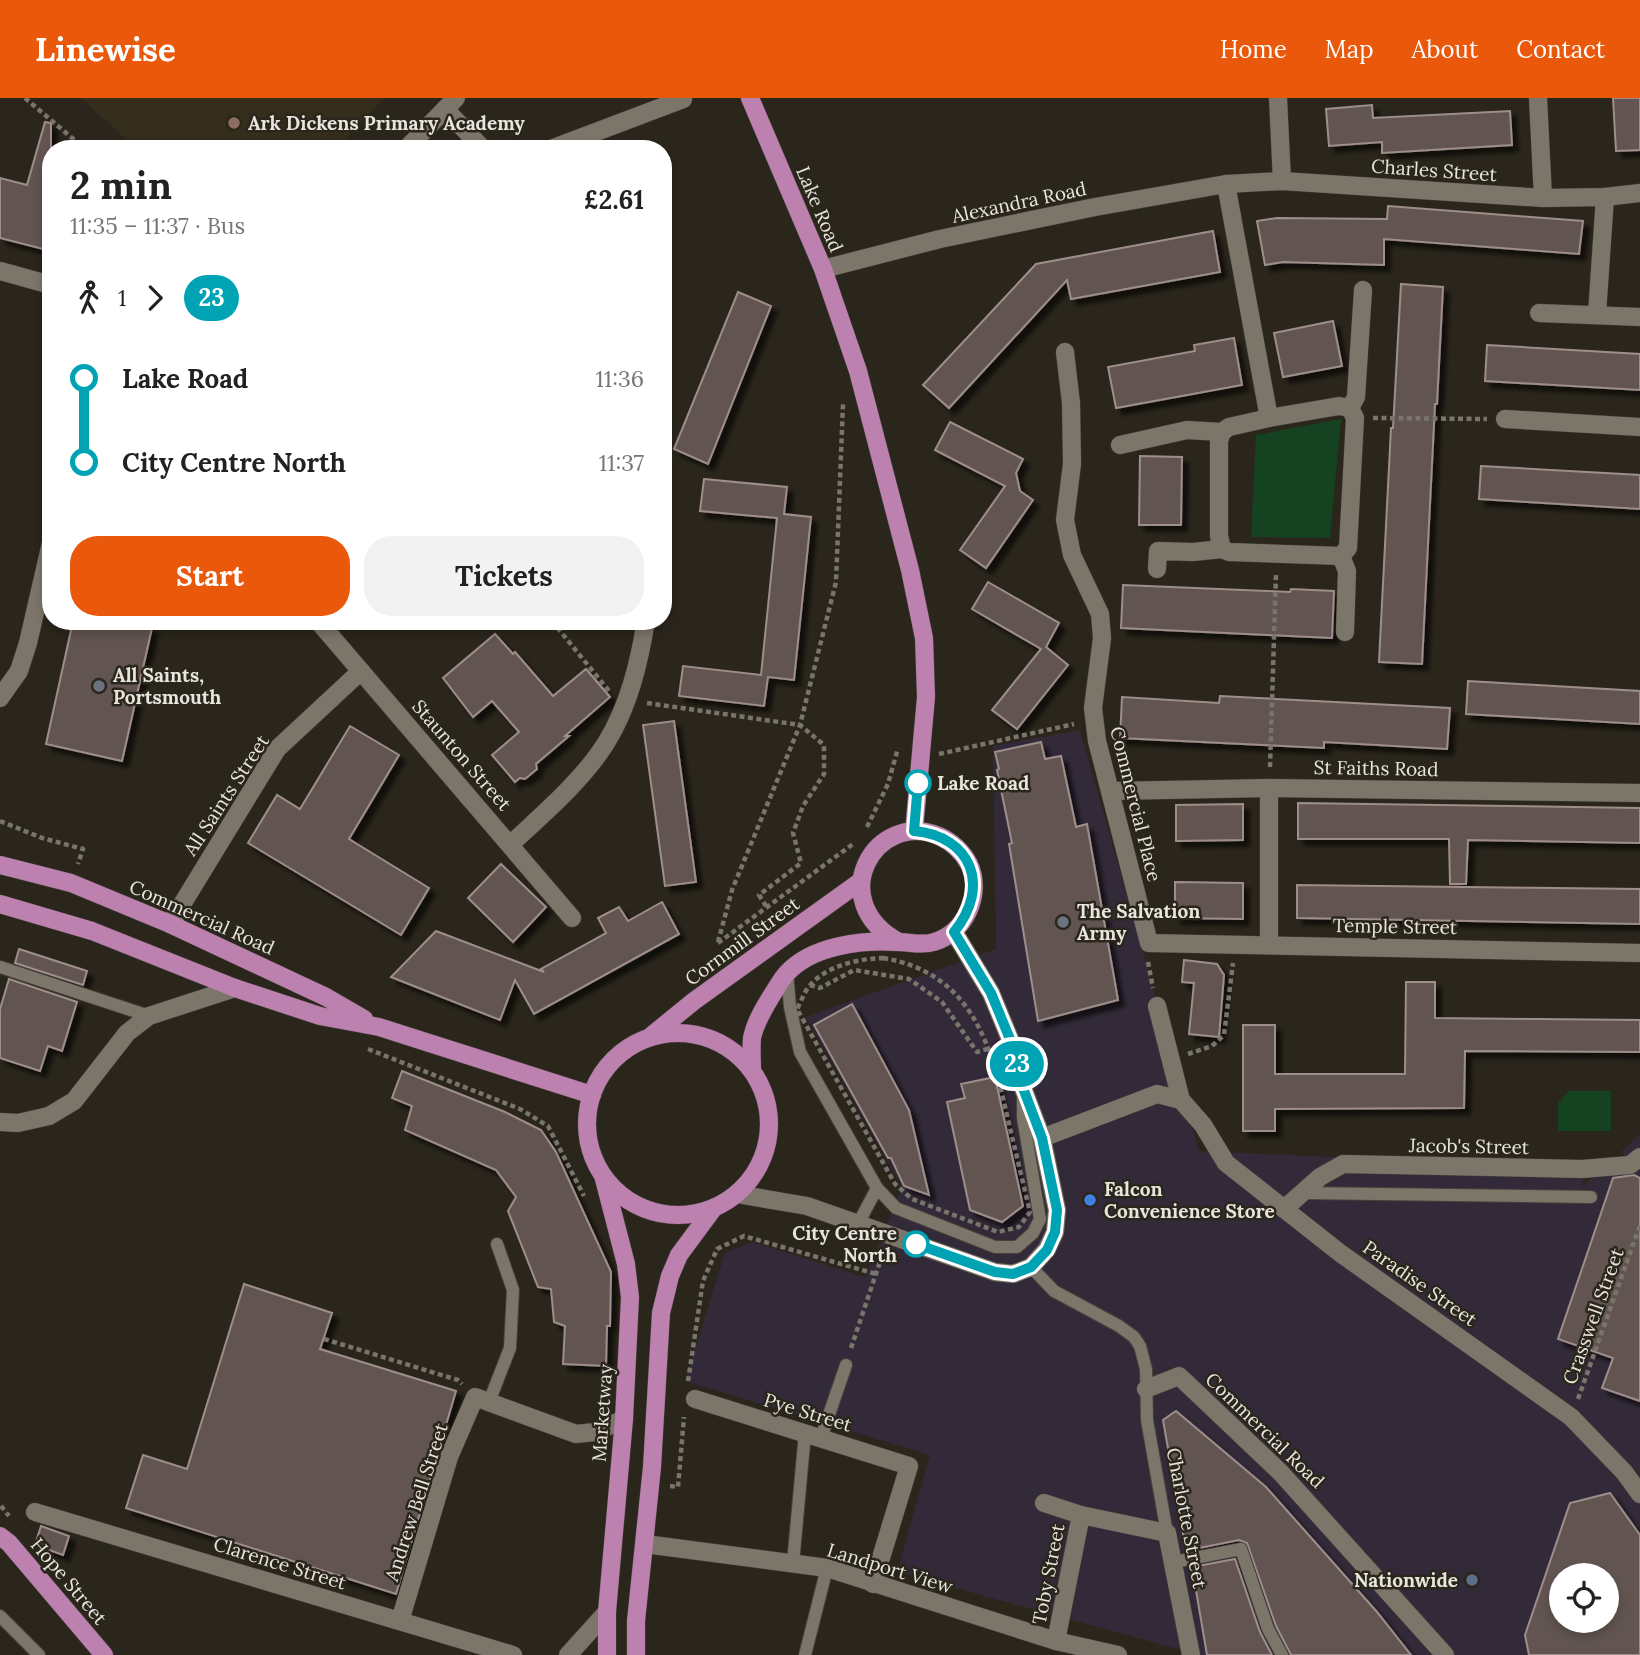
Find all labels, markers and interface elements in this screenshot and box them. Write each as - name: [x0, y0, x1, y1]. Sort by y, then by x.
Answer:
- text: Linewise: [35, 28, 176, 70]
- text: Home: [1220, 34, 1287, 65]
- text: Map: [1325, 34, 1374, 65]
- text: About: [1412, 34, 1478, 65]
- text: Contact: [1516, 34, 1605, 65]
- place label: Ark Dickens Primary Academy: [248, 111, 525, 135]
- marker: Ark Dickens Primary Academy: [226, 115, 242, 131]
- street label: Charles Street: [1370, 154, 1498, 186]
- text: 2 min: [70, 161, 172, 209]
- street label: Lake Road: [791, 163, 849, 255]
- street label: Alexandra Road: [949, 176, 1089, 228]
- text: £2.61: [584, 183, 644, 216]
- text: 11:35 – 11:37 · Bus: [70, 211, 245, 240]
- icon: walk: [70, 279, 108, 317]
- icon: forward: [136, 279, 174, 317]
- text: 23: [198, 282, 225, 313]
- text: 1: [118, 283, 126, 312]
- text: Lake Road: [122, 362, 248, 395]
- text: 11:36: [595, 364, 644, 393]
- text: City Centre North: [122, 446, 346, 479]
- text: 11:37: [599, 448, 644, 477]
- button: Start: [70, 536, 350, 616]
- button: Tickets: [364, 536, 644, 616]
- place label: All Saints, Portsmouth: [113, 663, 222, 709]
- marker: All Saints, Portsmouth: [91, 678, 107, 694]
- street label: Staunton Street: [407, 695, 517, 816]
- street label: Commercial Place: [1105, 724, 1167, 884]
- street label: All Saints Street: [177, 729, 274, 861]
- street label: St Faiths Road: [1313, 755, 1439, 781]
- marker: Lake Road: [905, 770, 931, 796]
- place label: Lake Road: [937, 771, 1029, 795]
- street label: Commercial Road: [126, 874, 278, 960]
- street label: Cornmill Street: [680, 891, 804, 991]
- place label: The Salvation Army: [1077, 899, 1200, 945]
- street label: Temple Street: [1333, 913, 1458, 939]
- marker: The Salvation Army: [1055, 914, 1071, 930]
- line badge: 23: [986, 1041, 1048, 1087]
- text: 23: [1004, 1048, 1030, 1079]
- street label: Jacob's Street: [1408, 1133, 1530, 1159]
- place label: Falcon Convenience Store: [1104, 1177, 1275, 1223]
- marker: Falcon Convenience Store: [1082, 1192, 1098, 1208]
- place label: City Centre North: [792, 1221, 897, 1267]
- marker: City Centre North: [903, 1231, 929, 1257]
- street label: Paradise Street: [1358, 1235, 1482, 1332]
- street label: Crasswell Street: [1557, 1244, 1629, 1387]
- street label: Marketway: [587, 1363, 617, 1463]
- street label: Commercial Road: [1200, 1367, 1330, 1493]
- street label: Pye Street: [761, 1387, 856, 1437]
- street label: Andrew Bell Street: [379, 1419, 453, 1585]
- street label: Charlotte Street: [1162, 1446, 1213, 1591]
- street label: Toby Street: [1026, 1521, 1070, 1626]
- street label: Clarence Street: [211, 1531, 350, 1595]
- street label: Hope Street: [26, 1533, 113, 1630]
- street label: Landport View: [824, 1537, 956, 1599]
- map controls: [1549, 1563, 1619, 1633]
- button: locate: [1549, 1563, 1619, 1633]
- place label: Nationwide: [1354, 1568, 1458, 1592]
- marker: Nationwide: [1464, 1572, 1480, 1588]

